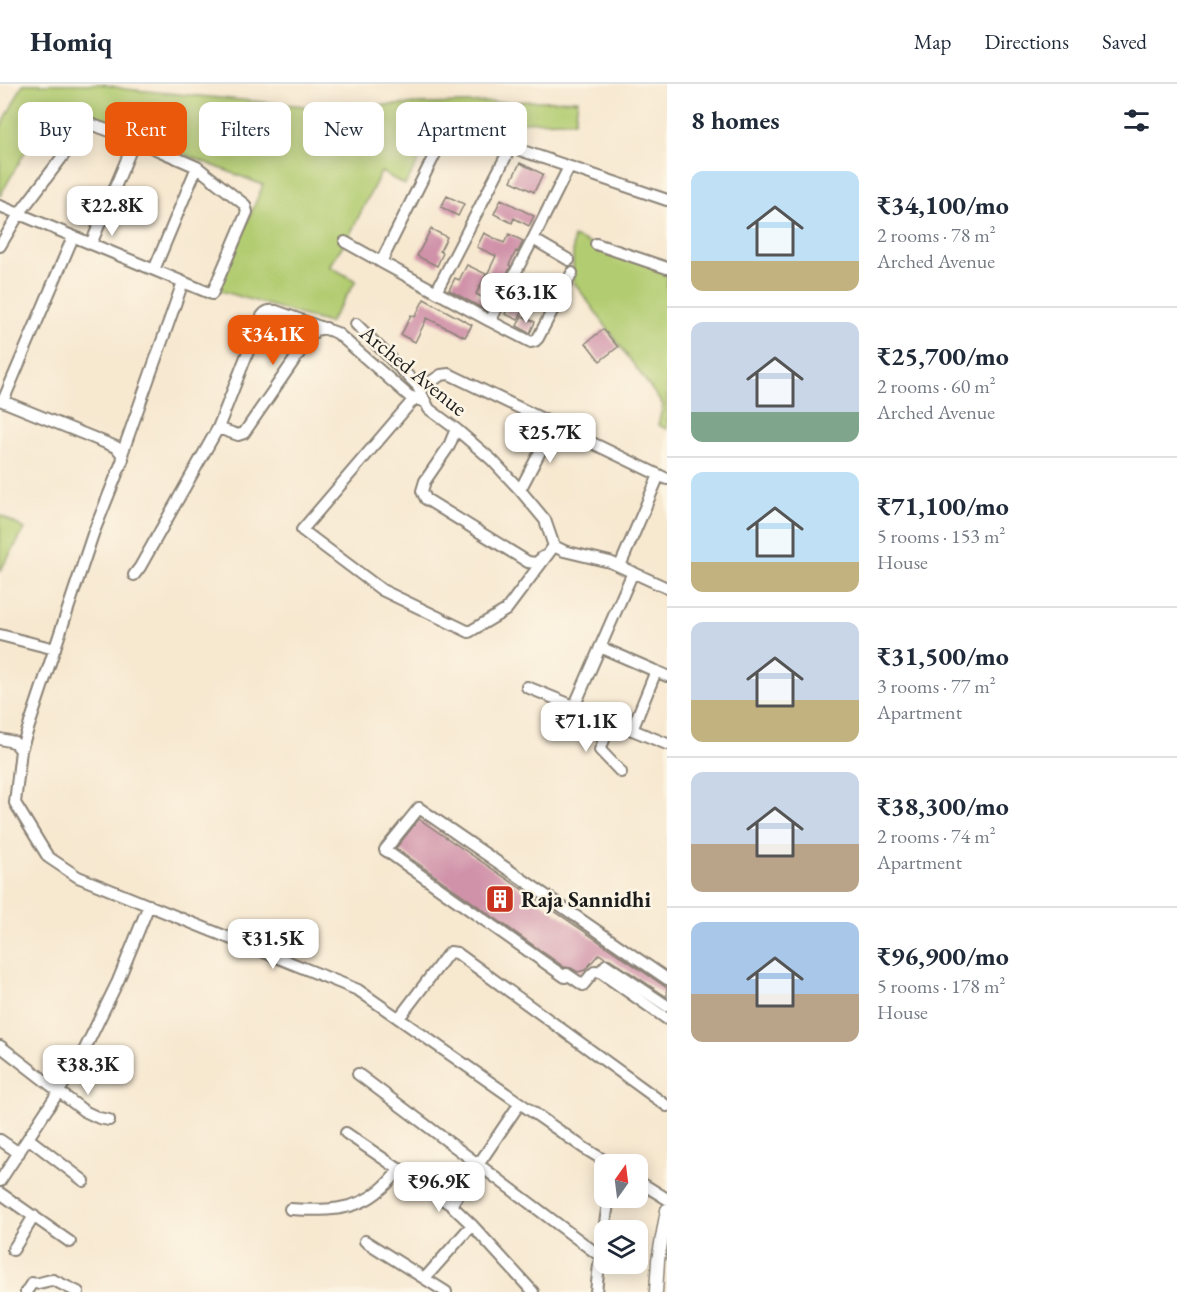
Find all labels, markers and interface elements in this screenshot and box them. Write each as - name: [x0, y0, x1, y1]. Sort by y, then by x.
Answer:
- text: Homiq: [30, 23, 112, 59]
- text: Map: [914, 28, 951, 55]
- text: Directions: [984, 28, 1069, 55]
- text: Saved: [1102, 28, 1147, 55]
- chip: Buy: [18, 102, 93, 156]
- chip: Rent: [105, 102, 187, 156]
- chip: Filters: [199, 102, 291, 156]
- chip: New: [303, 102, 384, 156]
- chip: Apartment: [396, 102, 527, 156]
- text: 8 homes: [691, 103, 780, 137]
- icon: filters: [1120, 104, 1153, 137]
- pin: ₹22.8K: [63, 186, 161, 237]
- text: ₹34,100/mo: [877, 188, 1009, 222]
- text: ₹22.8K: [81, 192, 143, 218]
- icon: home: [739, 195, 811, 267]
- text: 2 rooms · 78 m²: [877, 222, 996, 248]
- text: Arched Avenue: [877, 248, 995, 274]
- pin: ₹63.1K: [477, 273, 575, 324]
- text: ₹63.1K: [495, 279, 557, 305]
- pin: ₹34.1K: [224, 315, 322, 366]
- street label: Arched Avenue: [353, 318, 474, 423]
- text: ₹34.1K: [242, 321, 304, 347]
- text: ₹25,700/mo: [877, 339, 1009, 373]
- icon: home: [739, 346, 811, 418]
- text: 2 rooms · 60 m²: [877, 373, 996, 399]
- text: Arched Avenue: [877, 399, 995, 425]
- pin: ₹25.7K: [501, 413, 599, 464]
- text: ₹25.7K: [519, 419, 581, 445]
- text: ₹71,100/mo: [877, 489, 1009, 523]
- icon: home: [739, 496, 811, 568]
- text: 5 rooms · 153 m²: [877, 523, 1005, 549]
- text: House: [877, 549, 928, 575]
- text: ₹31,500/mo: [877, 639, 1009, 673]
- icon: home: [739, 646, 811, 718]
- text: 3 rooms · 77 m²: [877, 673, 996, 699]
- text: Apartment: [877, 699, 962, 725]
- pin: ₹71.1K: [537, 702, 635, 753]
- text: ₹71.1K: [555, 708, 617, 734]
- text: ₹38,300/mo: [877, 789, 1009, 823]
- icon: home: [739, 796, 811, 868]
- text: 2 rooms · 74 m²: [877, 823, 996, 849]
- text: Apartment: [877, 849, 962, 875]
- building icon: Raja Sannidhi: [484, 883, 516, 915]
- place label: Raja Sannidhi: [521, 885, 651, 914]
- pin: ₹31.5K: [224, 919, 322, 970]
- text: ₹31.5K: [242, 925, 304, 951]
- text: ₹96,900/mo: [877, 939, 1009, 973]
- icon: home: [739, 946, 811, 1018]
- text: 5 rooms · 178 m²: [877, 973, 1005, 999]
- text: House: [877, 999, 928, 1025]
- pin: ₹38.3K: [39, 1045, 137, 1096]
- text: ₹38.3K: [57, 1051, 119, 1077]
- north arrow: [594, 1154, 648, 1208]
- map controls: [594, 1154, 648, 1274]
- pin: ₹96.9K: [390, 1162, 488, 1213]
- text: ₹96.9K: [408, 1168, 470, 1194]
- button: layers: [594, 1220, 648, 1274]

